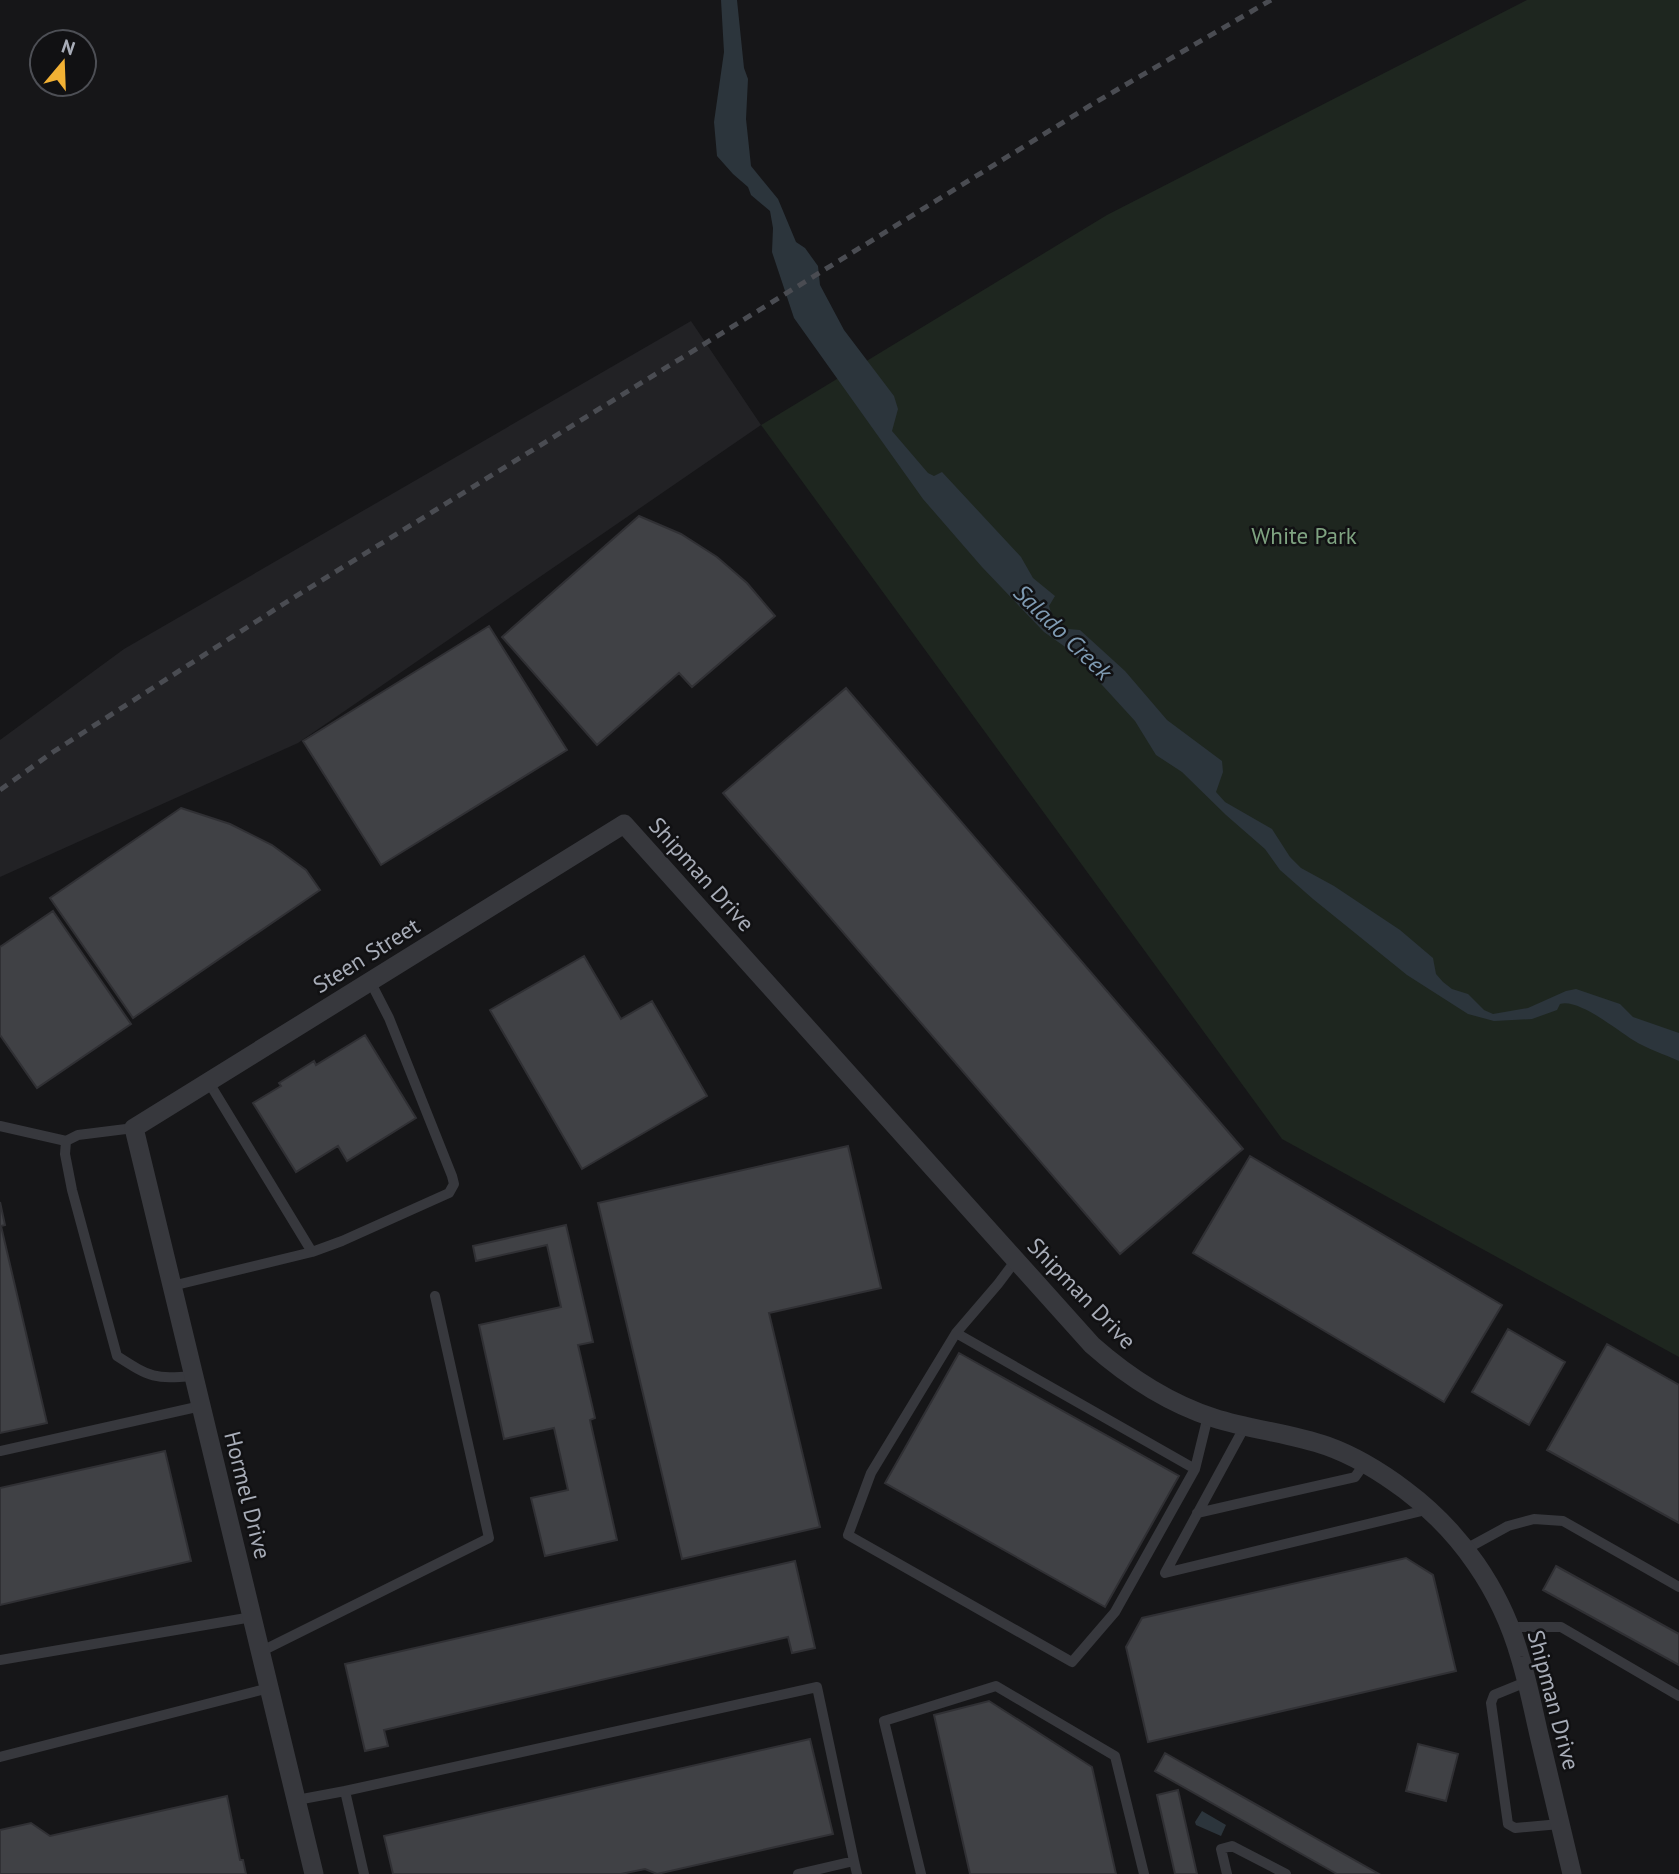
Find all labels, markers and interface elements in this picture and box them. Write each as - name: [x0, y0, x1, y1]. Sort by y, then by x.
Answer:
- north arrow: [28, 28, 98, 98]
- text: N: [59, 34, 78, 60]
- park label: White Park: [1251, 521, 1357, 550]
- water label: Salado Creek: [1007, 577, 1120, 688]
- street label: Shipman Drive: [643, 811, 761, 937]
- street label: Steen Street: [307, 911, 425, 999]
- street label: Shipman Drive: [1022, 1231, 1142, 1355]
- street label: Hormel Drive: [218, 1428, 278, 1562]
- street label: Shipman Drive: [1521, 1627, 1587, 1773]

